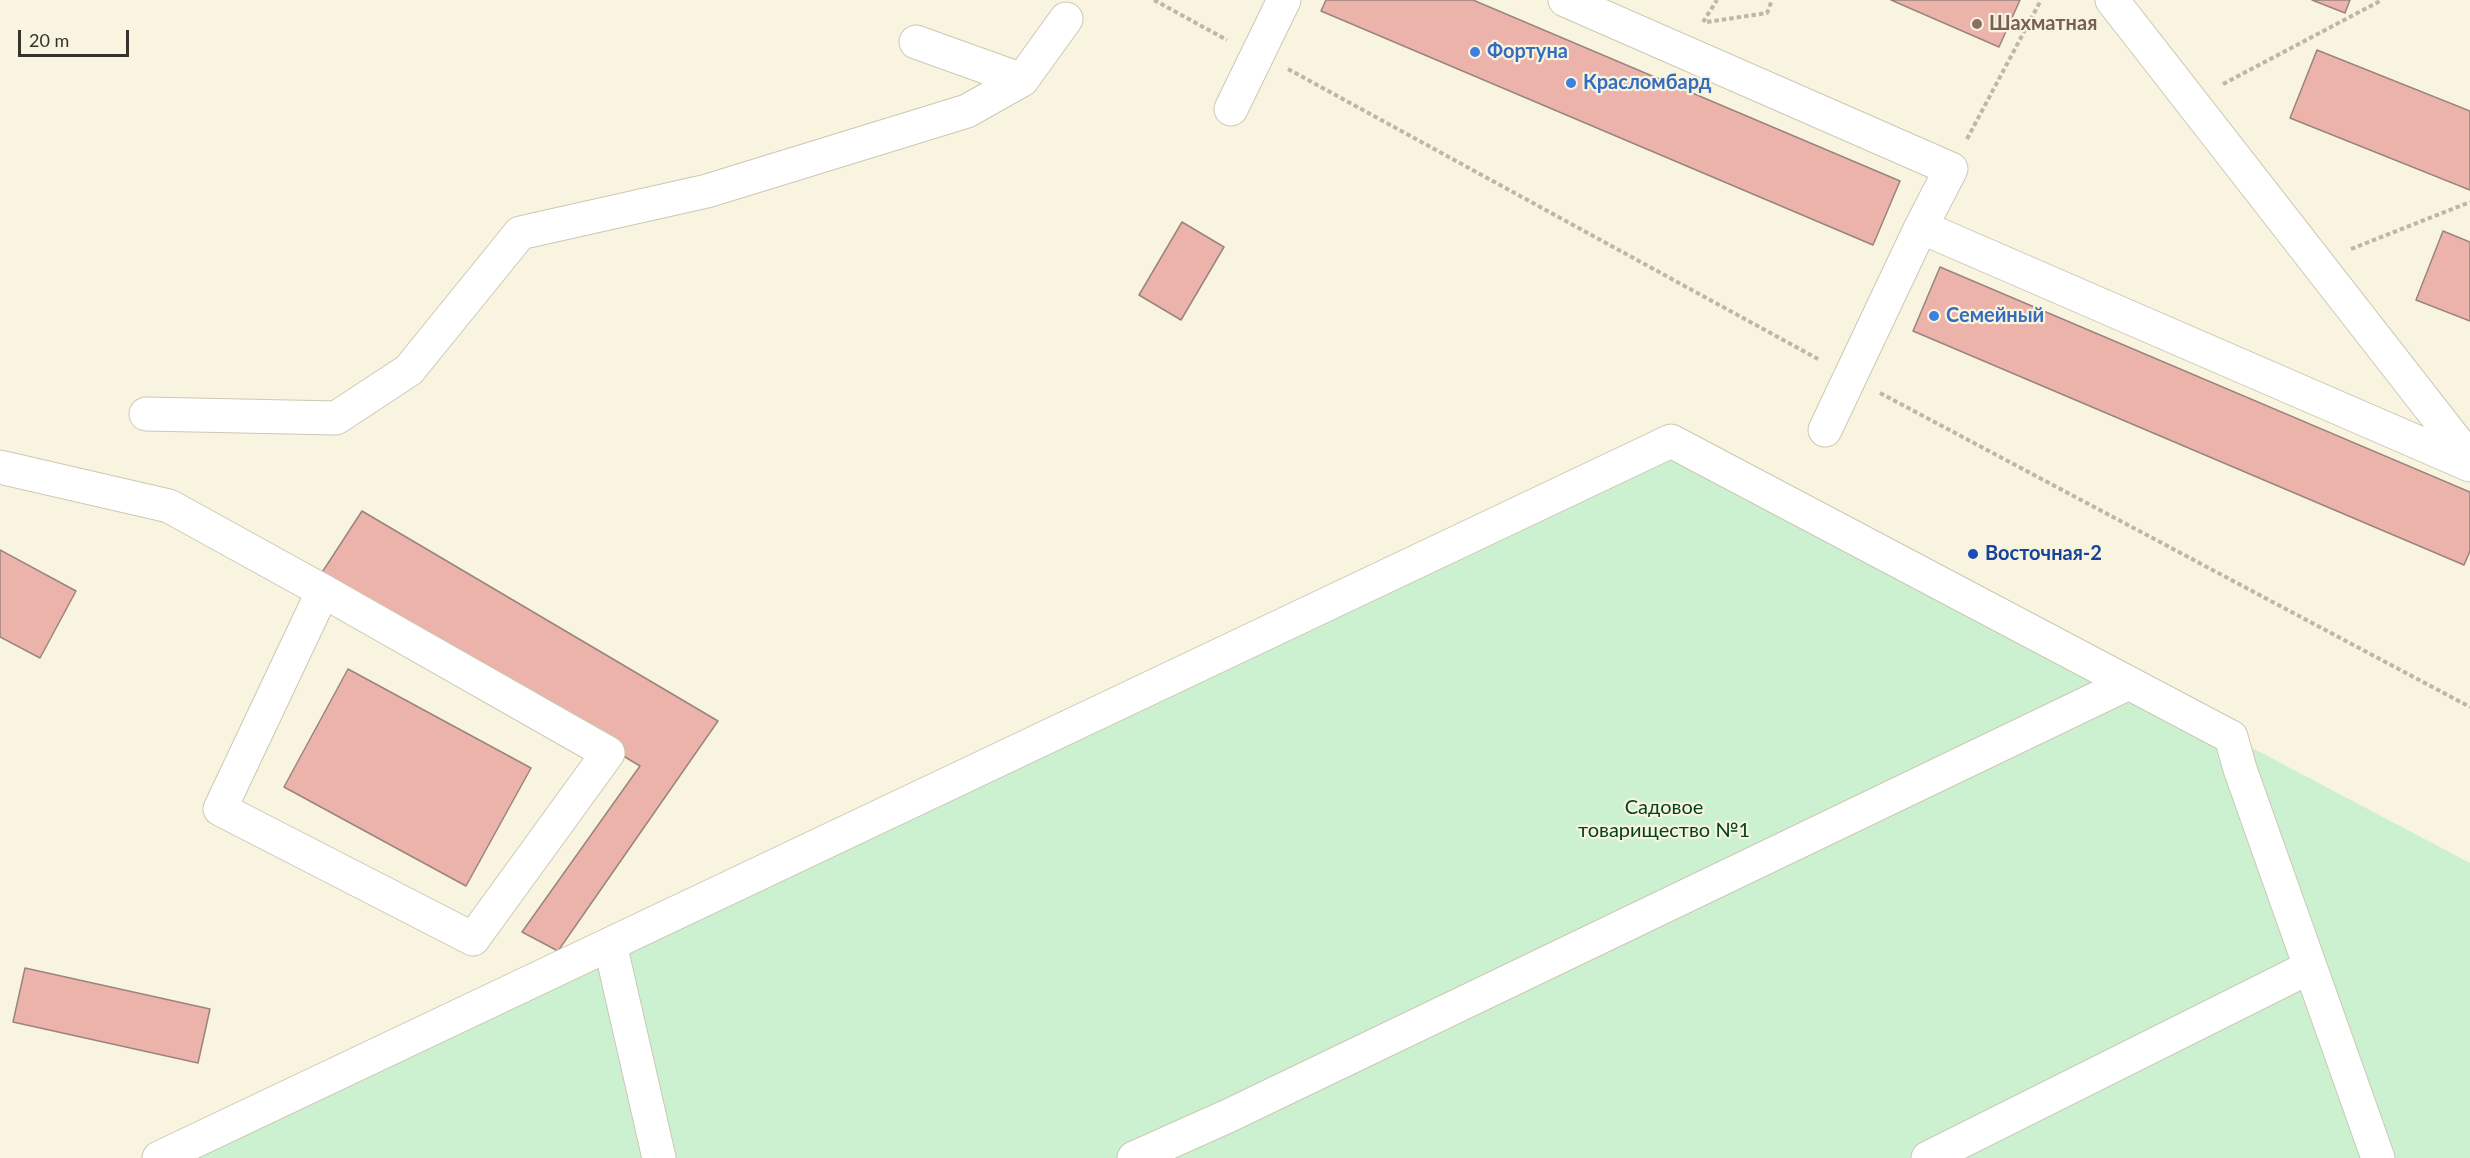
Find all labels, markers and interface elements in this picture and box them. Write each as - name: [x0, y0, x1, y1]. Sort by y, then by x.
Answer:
- place label: Шахматная: [1989, 12, 2097, 36]
- marker: Шахматная: [1970, 17, 1984, 31]
- scale bar: [21, 18, 132, 56]
- text: 20 m: [29, 29, 69, 51]
- place label: Фортуна: [1487, 40, 1568, 64]
- marker: Фортуна: [1468, 45, 1482, 59]
- place label: Красломбард: [1583, 71, 1711, 95]
- marker: Красломбард: [1564, 76, 1578, 90]
- place label: Семейный: [1946, 304, 2044, 328]
- marker: Семейный: [1927, 309, 1941, 323]
- place label: Восточная-2: [1985, 542, 2102, 566]
- marker: Восточная-2: [1966, 547, 1980, 561]
- park label: Садовое товарищество №1: [1578, 796, 1750, 843]

